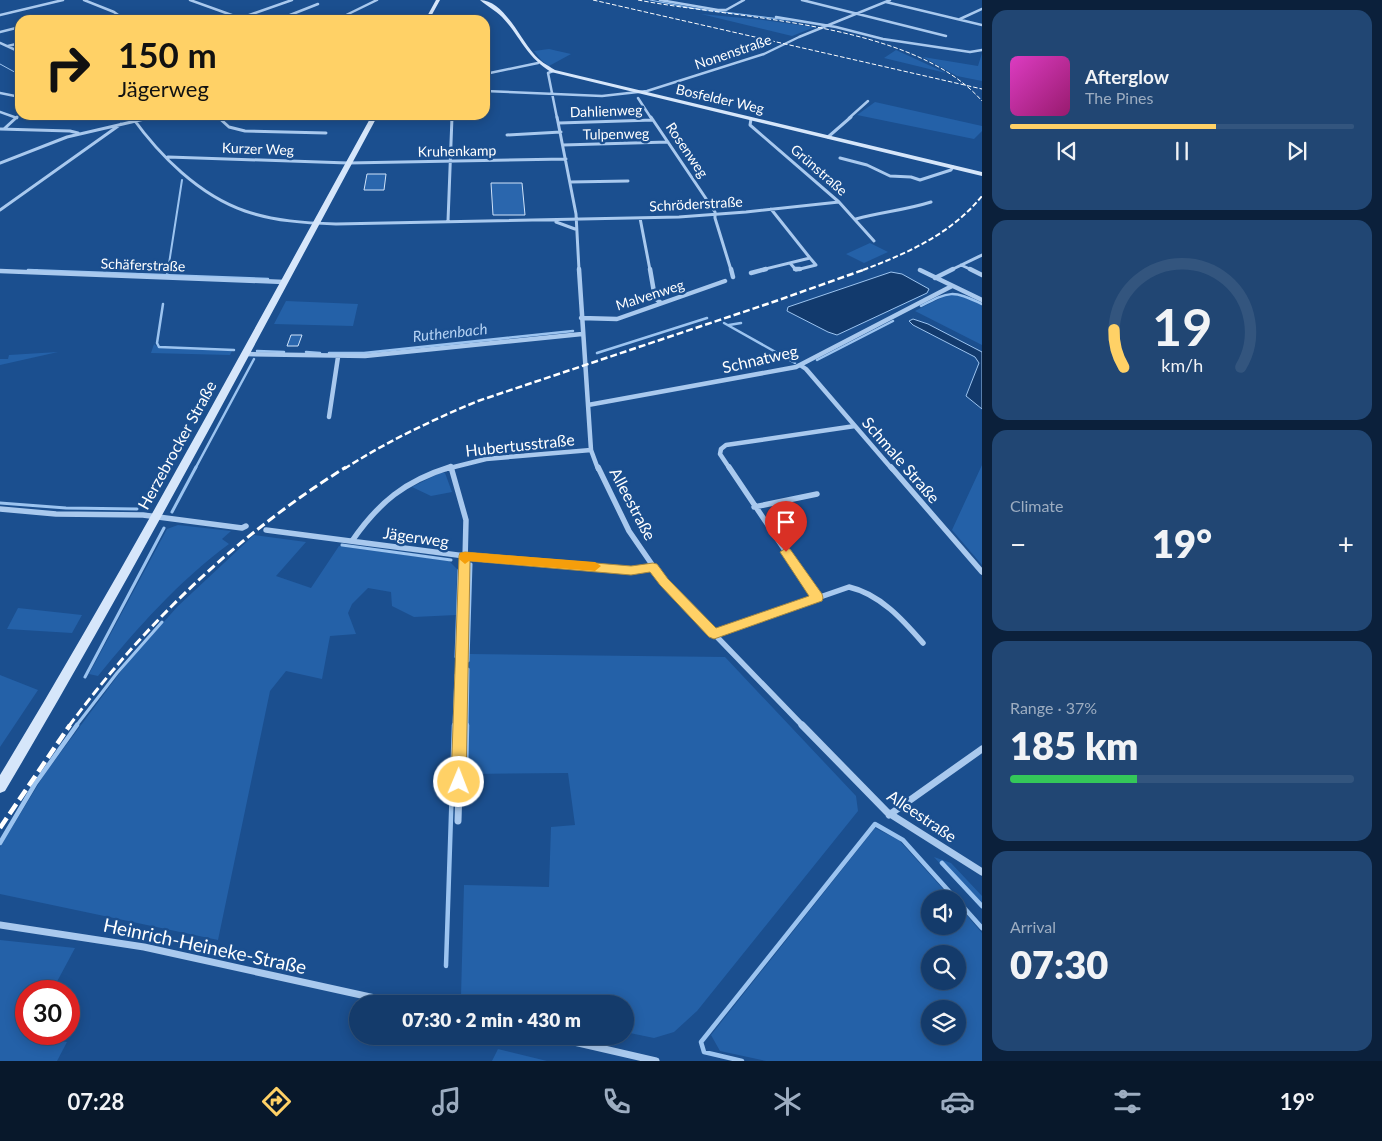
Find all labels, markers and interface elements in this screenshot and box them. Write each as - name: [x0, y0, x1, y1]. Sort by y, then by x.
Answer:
- street label: Nonenstraße: [692, 30, 773, 73]
- text: 150 m: [118, 33, 217, 75]
- icon: right: [35, 35, 100, 100]
- text: Afterglow: [1085, 65, 1169, 88]
- text: Jägerweg: [118, 75, 209, 102]
- street label: Bosfelder Weg: [674, 80, 766, 117]
- text: The Pines: [1085, 88, 1154, 107]
- street label: Dahlienweg: [569, 101, 643, 120]
- street label: Rosenweg: [663, 119, 712, 181]
- street label: Tulpenweg: [583, 124, 649, 143]
- icon: previous: [1053, 137, 1081, 165]
- icon: pause: [1168, 137, 1196, 165]
- icon: next: [1283, 137, 1311, 165]
- street label: Kurzer Weg: [222, 139, 294, 158]
- street label: Grünstraße: [788, 140, 851, 199]
- street label: Kruhenkamp: [418, 141, 497, 160]
- street label: Schröderstraße: [649, 193, 743, 214]
- street label: Schäferstraße: [100, 255, 186, 274]
- street label: Malvenweg: [614, 275, 686, 314]
- text: 19: [1152, 295, 1212, 357]
- water label: Ruthenbach: [412, 319, 488, 345]
- street label: Schnatweg: [720, 341, 800, 376]
- text: km/h: [1161, 354, 1203, 376]
- street label: Herzebrocker Straße: [133, 377, 220, 512]
- street label: Schmale Straße: [859, 413, 944, 507]
- street label: Hubertusstraße: [464, 429, 576, 460]
- street label: Alleestraße: [606, 464, 660, 543]
- text: Climate: [1010, 496, 1063, 515]
- pin: [765, 501, 807, 552]
- icon: arrive: [772, 508, 800, 536]
- text: 19°: [1152, 520, 1212, 566]
- street label: Jägerweg: [382, 522, 450, 551]
- text: −: [1010, 527, 1026, 561]
- text: +: [1338, 527, 1354, 561]
- text: Range · 37%: [1010, 698, 1097, 717]
- text: 185 km: [1010, 722, 1138, 768]
- position arrow: [432, 755, 484, 807]
- street label: Alleestraße: [884, 786, 960, 846]
- map controls: [921, 890, 966, 1045]
- button: sound: [921, 890, 966, 935]
- street label: Heinrich-Heineke-Straße: [101, 913, 309, 978]
- text: Arrival: [1010, 917, 1056, 936]
- text: 07:30: [1010, 941, 1108, 987]
- button: search: [921, 945, 966, 990]
- speed limit sign: 30: [15, 980, 80, 1045]
- button: layers: [921, 1000, 966, 1045]
- text: 07:30 · 2 min · 430 m: [402, 1008, 581, 1031]
- icon: directions: [259, 1084, 294, 1119]
- icon: music: [429, 1084, 464, 1119]
- icon: phone: [599, 1084, 634, 1119]
- icon: climate: [770, 1084, 805, 1119]
- icon: car: [940, 1084, 975, 1119]
- icon: filters: [1110, 1084, 1145, 1119]
- text: 07:28: [68, 1088, 124, 1115]
- text: 19°: [1280, 1088, 1314, 1115]

